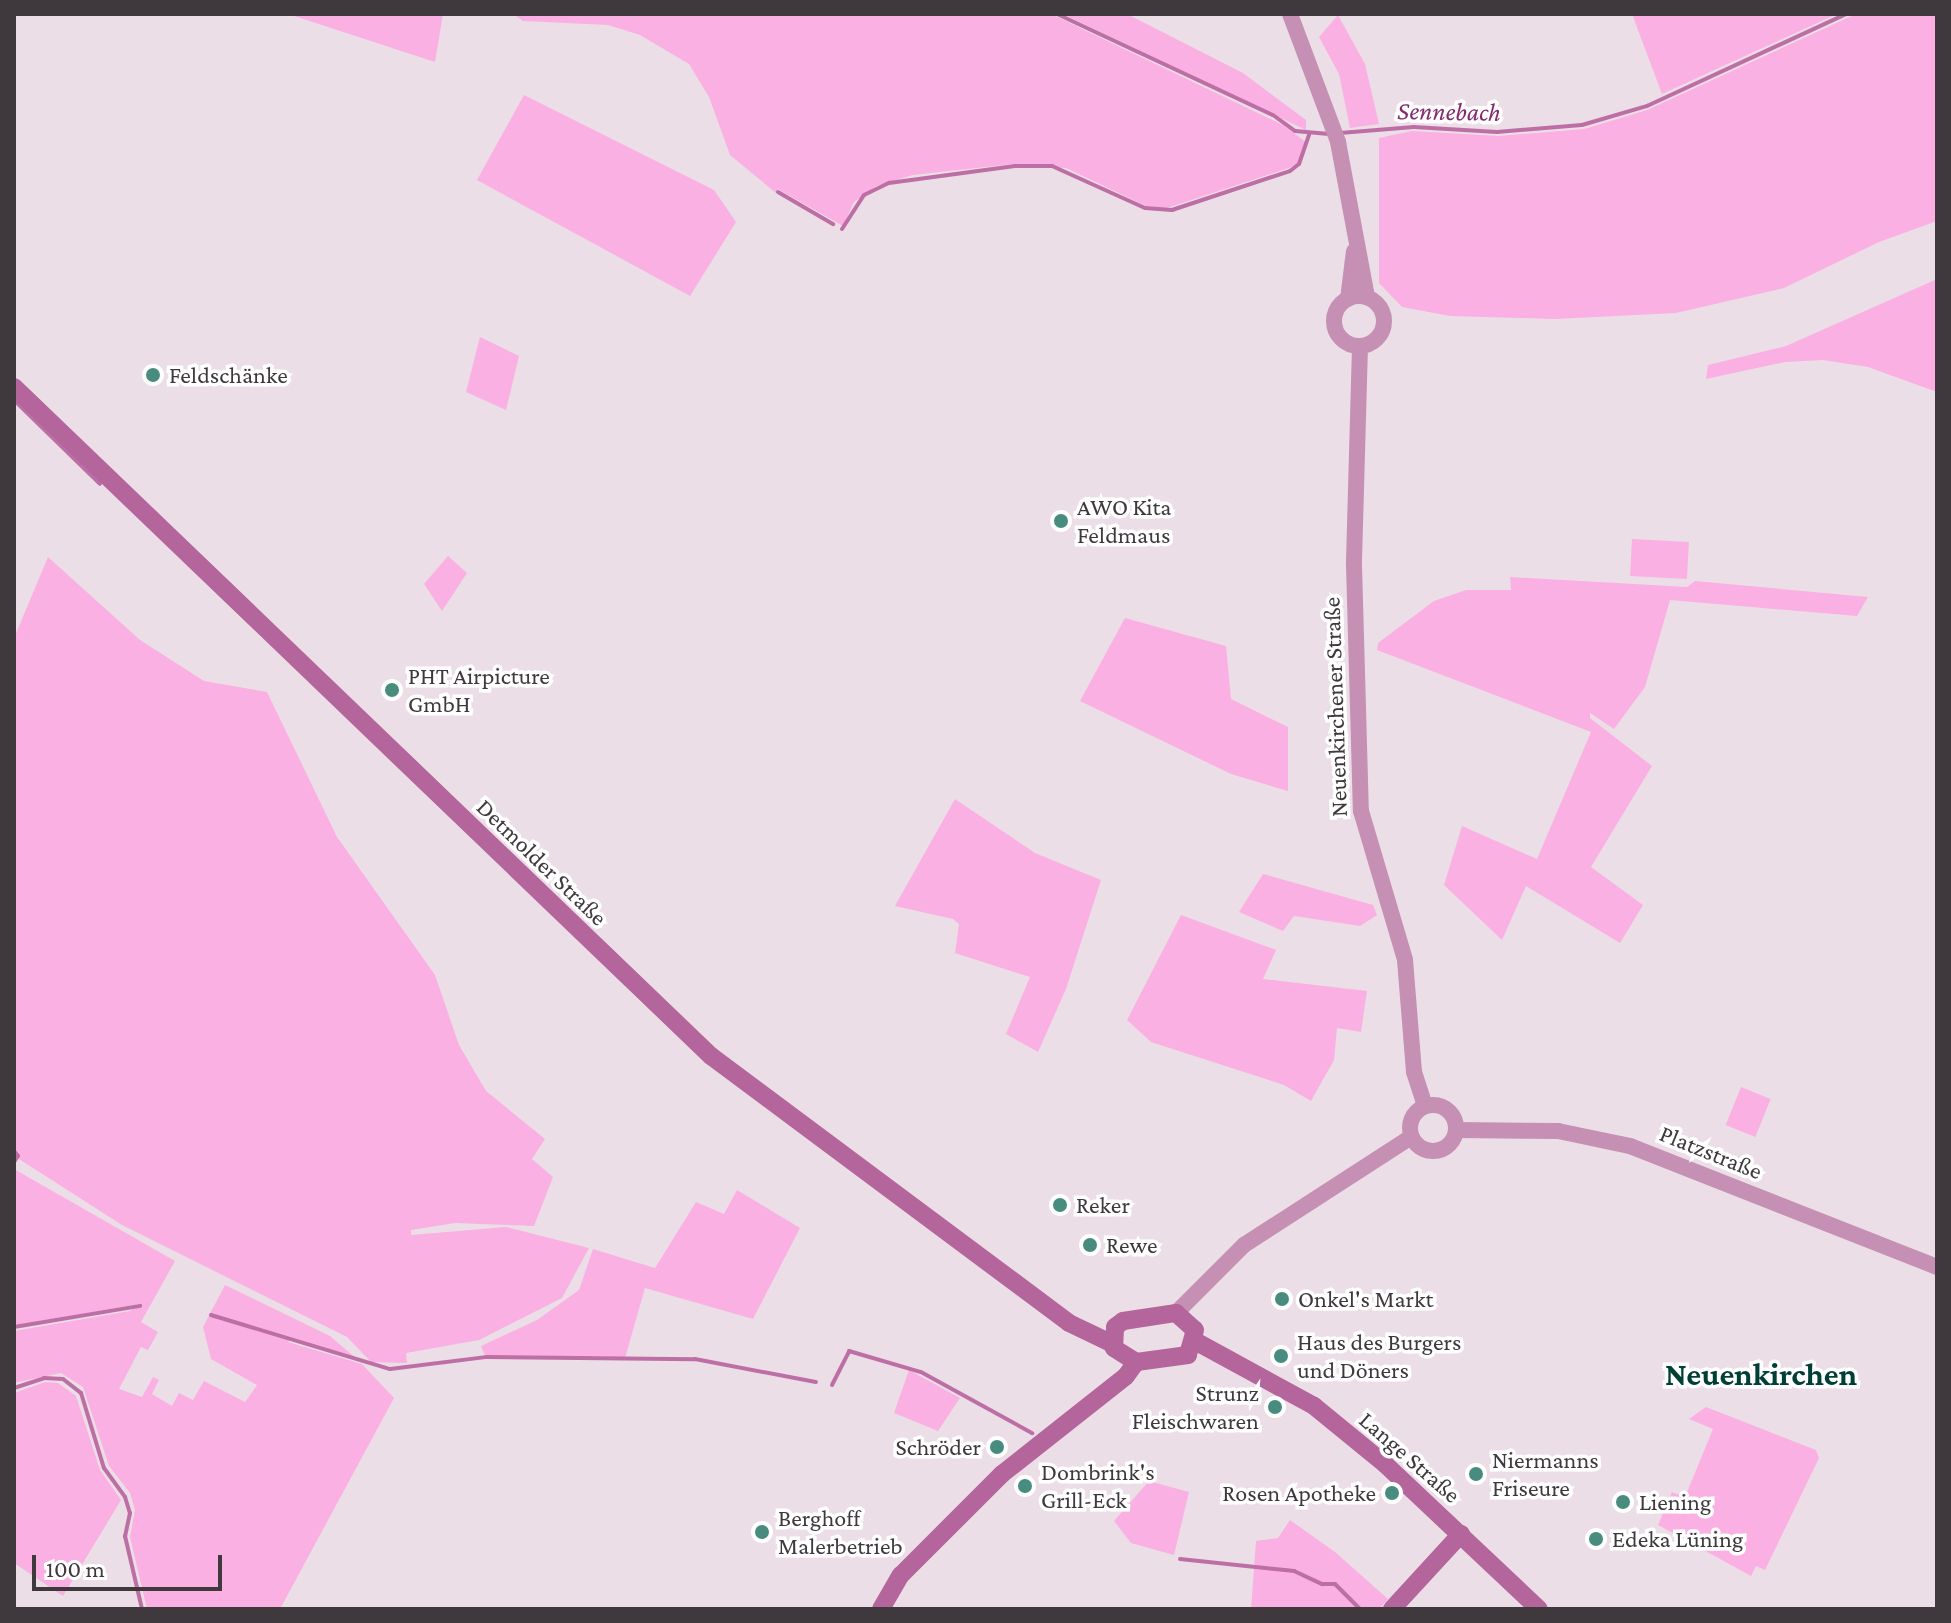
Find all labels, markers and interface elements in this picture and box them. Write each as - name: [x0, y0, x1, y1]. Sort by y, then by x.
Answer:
- water label: Sennebach: [1397, 95, 1501, 129]
- place label: Feldschänke: [169, 361, 288, 389]
- marker: Feldschänke: [144, 366, 162, 384]
- place label: AWO Kita Feldmaus: [1077, 493, 1171, 549]
- marker: AWO Kita Feldmaus: [1052, 512, 1070, 530]
- street label: Neuenkirchener Straße: [1317, 597, 1353, 817]
- place label: PHT Airpicture GmbH: [408, 662, 550, 718]
- marker: PHT Airpicture GmbH: [383, 681, 401, 699]
- street label: Detmolder Straße: [471, 792, 613, 932]
- street label: Platzstraße: [1656, 1118, 1766, 1186]
- place label: Reker: [1076, 1191, 1130, 1219]
- marker: Reker: [1051, 1196, 1069, 1214]
- place label: Rewe: [1106, 1231, 1157, 1259]
- marker: Rewe: [1081, 1236, 1099, 1254]
- place label: Onkel's Markt: [1298, 1285, 1433, 1313]
- marker: Onkel's Markt: [1273, 1290, 1291, 1308]
- place label: Haus des Burgers und Döners: [1297, 1328, 1461, 1384]
- marker: Haus des Burgers und Döners: [1272, 1347, 1290, 1365]
- district label: Neuenkirchen: [1665, 1355, 1857, 1393]
- place label: Strunz Fleischwaren: [1132, 1379, 1259, 1435]
- marker: Strunz Fleischwaren: [1266, 1398, 1284, 1416]
- street label: Lange Straße: [1353, 1405, 1467, 1509]
- place label: Schröder: [895, 1433, 981, 1461]
- marker: Schröder: [988, 1438, 1006, 1456]
- place label: Niermanns Friseure: [1492, 1446, 1599, 1502]
- place label: Dombrink's Grill-Eck: [1041, 1458, 1155, 1514]
- marker: Niermanns Friseure: [1467, 1465, 1485, 1483]
- marker: Dombrink's Grill-Eck: [1016, 1477, 1034, 1495]
- place label: Rosen Apotheke: [1222, 1479, 1376, 1507]
- marker: Rosen Apotheke: [1383, 1484, 1401, 1502]
- place label: Liening: [1639, 1488, 1711, 1516]
- marker: Liening: [1614, 1493, 1632, 1511]
- place label: Berghoff Malerbetrieb: [778, 1504, 903, 1560]
- marker: Berghoff Malerbetrieb: [753, 1523, 771, 1541]
- place label: Edeka Lüning: [1612, 1525, 1743, 1553]
- marker: Edeka Lüning: [1587, 1530, 1605, 1548]
- scale bar: [36, 1539, 226, 1589]
- text: 100 m: [46, 1555, 105, 1582]

